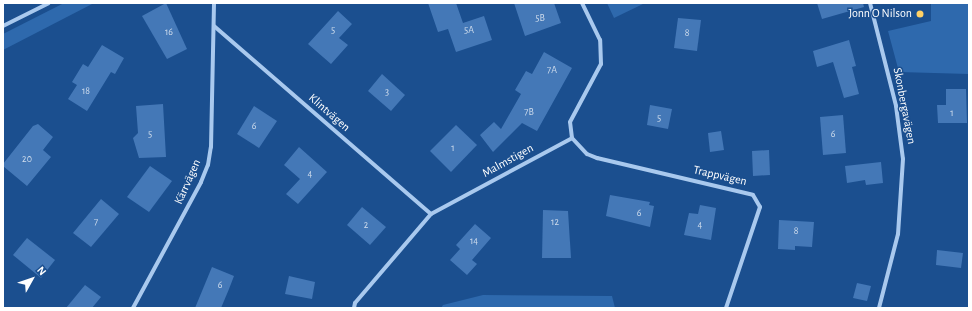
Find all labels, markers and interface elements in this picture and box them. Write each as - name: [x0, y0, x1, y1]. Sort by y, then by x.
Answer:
- place label: Jonn O Nilson: [848, 7, 912, 21]
- marker: Jonn O Nilson: [915, 9, 925, 19]
- house number: 5B: [535, 13, 545, 25]
- house number: 5: [331, 25, 335, 37]
- house number: 5A: [464, 25, 474, 37]
- house number: 16: [165, 27, 173, 39]
- house number: 8: [685, 28, 689, 40]
- house number: 7A: [547, 65, 557, 77]
- street label: Skonbergavägen: [890, 67, 918, 145]
- house number: 18: [82, 86, 90, 98]
- house number: 3: [385, 87, 389, 99]
- street label: Klintvägen: [305, 91, 353, 135]
- house number: 7B: [524, 107, 534, 119]
- house number: 1: [950, 108, 954, 120]
- house number: 5: [657, 113, 661, 125]
- house number: 6: [252, 121, 256, 133]
- house number: 5: [148, 129, 152, 141]
- house number: 6: [831, 129, 835, 141]
- street label: Malmstigen: [480, 141, 536, 181]
- house number: 1: [451, 143, 455, 155]
- house number: 20: [22, 154, 32, 166]
- street label: Kärrvägen: [172, 157, 204, 207]
- street label: Trappvägen: [692, 163, 748, 189]
- house number: 4: [308, 169, 312, 181]
- house number: 6: [637, 208, 641, 220]
- house number: 7: [94, 217, 98, 229]
- house number: 12: [551, 217, 559, 229]
- house number: 2: [364, 220, 368, 232]
- house number: 4: [698, 220, 702, 232]
- house number: 8: [794, 226, 798, 238]
- house number: 14: [470, 236, 478, 248]
- north arrow: [12, 259, 52, 299]
- text: N: [35, 264, 48, 277]
- house number: 6: [218, 280, 222, 292]

